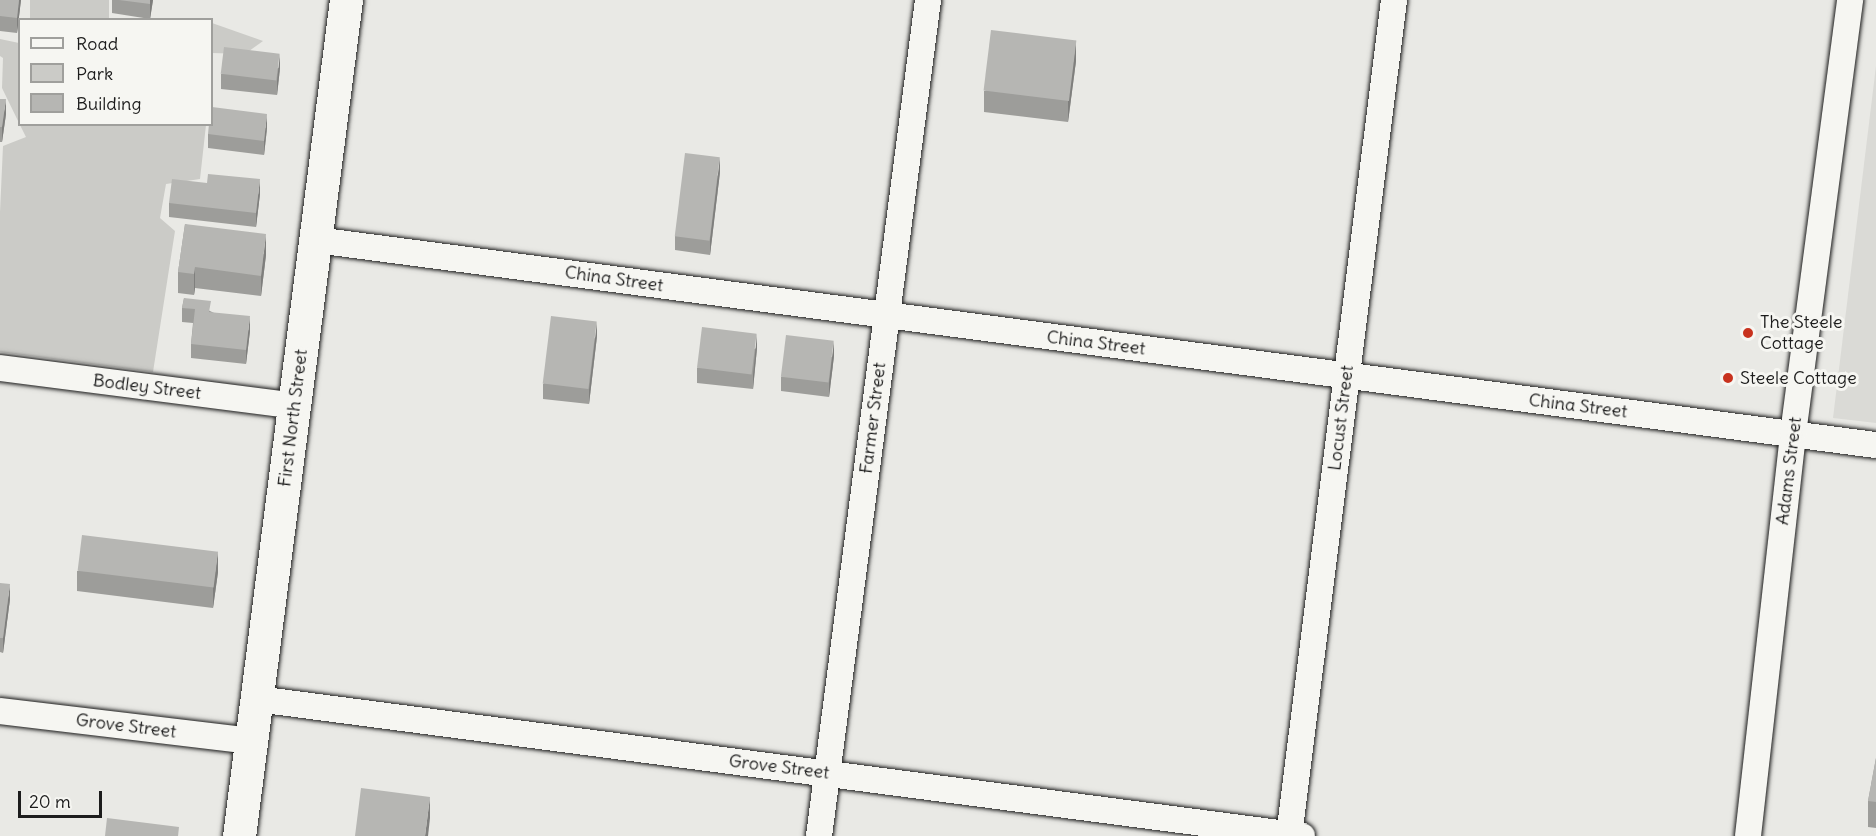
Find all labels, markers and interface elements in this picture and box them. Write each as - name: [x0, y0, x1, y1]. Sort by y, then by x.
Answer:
- legend: [18, 18, 213, 126]
- text: Road: [76, 32, 118, 55]
- text: Park: [76, 62, 113, 85]
- text: Building: [76, 92, 141, 115]
- street label: China Street: [563, 261, 665, 297]
- place label: The Steele Cottage: [1760, 312, 1842, 354]
- street label: China Street: [1045, 326, 1147, 360]
- marker: The Steele Cottage: [1741, 326, 1755, 340]
- street label: First North Street: [274, 348, 312, 488]
- street label: Farmer Street: [855, 361, 891, 475]
- street label: Locust Street: [1324, 364, 1358, 472]
- place label: Steele Cottage: [1740, 367, 1857, 389]
- street label: Bodley Street: [92, 370, 202, 404]
- marker: Steele Cottage: [1721, 371, 1735, 385]
- street label: China Street: [1527, 389, 1629, 423]
- street label: Adams Street: [1772, 416, 1806, 526]
- street label: Grove Street: [75, 709, 177, 743]
- street label: Grove Street: [728, 750, 830, 784]
- scale bar: [21, 779, 105, 817]
- text: 20 m: [29, 790, 71, 813]

